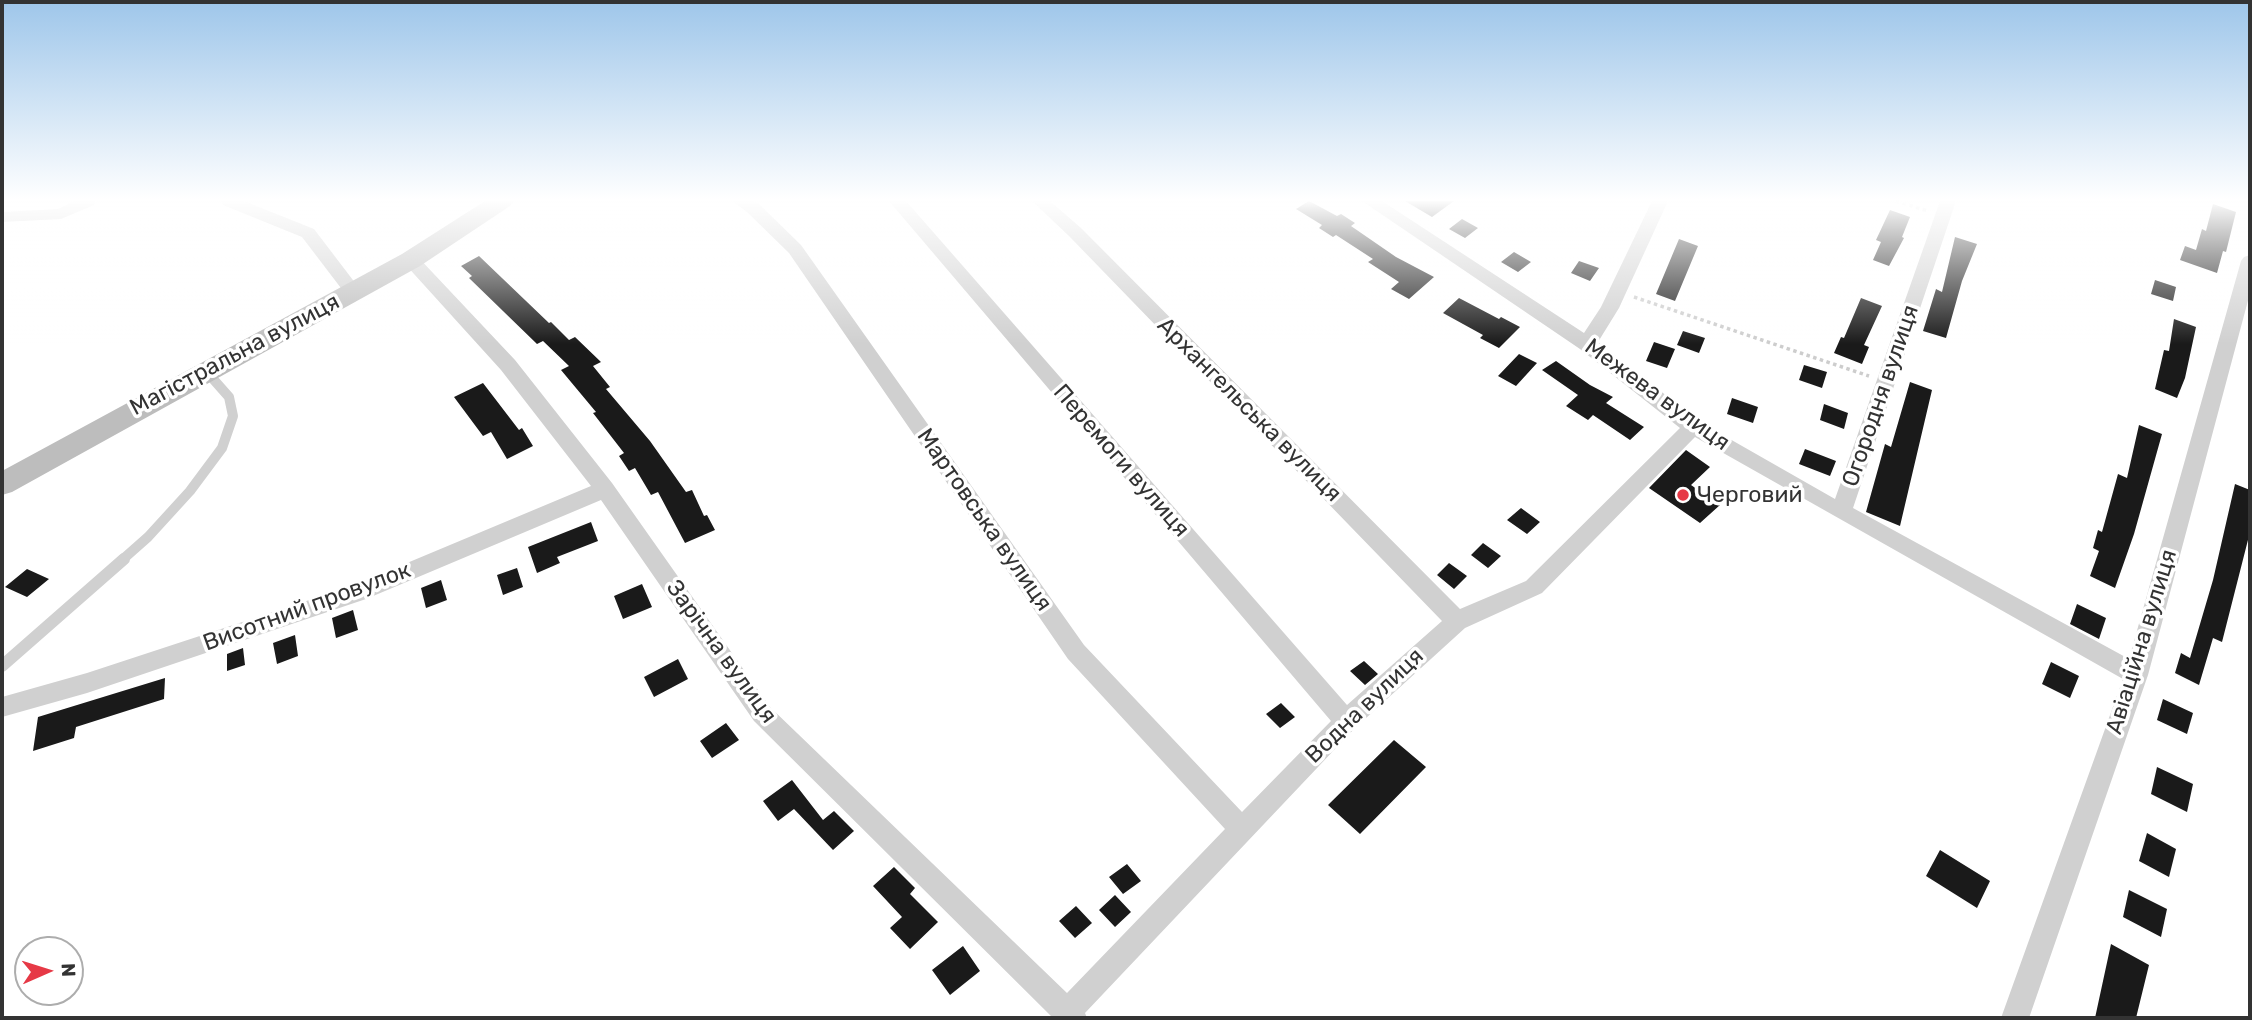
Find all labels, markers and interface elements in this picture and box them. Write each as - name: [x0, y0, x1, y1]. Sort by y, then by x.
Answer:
- street label: Магістральна вулиця: [125, 288, 345, 422]
- street label: Огородня вулиця: [1837, 302, 1925, 490]
- street label: Архангельська вулиця: [1151, 312, 1347, 508]
- street label: Межева вулиця: [1579, 333, 1735, 457]
- street label: Перемоги вулиця: [1047, 379, 1195, 543]
- street label: Мартовська вулиця: [911, 423, 1057, 617]
- place label: Черговий: [1697, 481, 1802, 509]
- marker: Черговий: [1675, 487, 1691, 503]
- street label: Авіаційна вулиця: [2101, 546, 2183, 738]
- street label: Висотний провулок: [199, 557, 415, 657]
- street label: Зарічна вулиця: [660, 575, 782, 729]
- street label: Водна вулиця: [1300, 643, 1430, 769]
- north arrow: [14, 936, 84, 1006]
- text: N: [57, 963, 80, 977]

